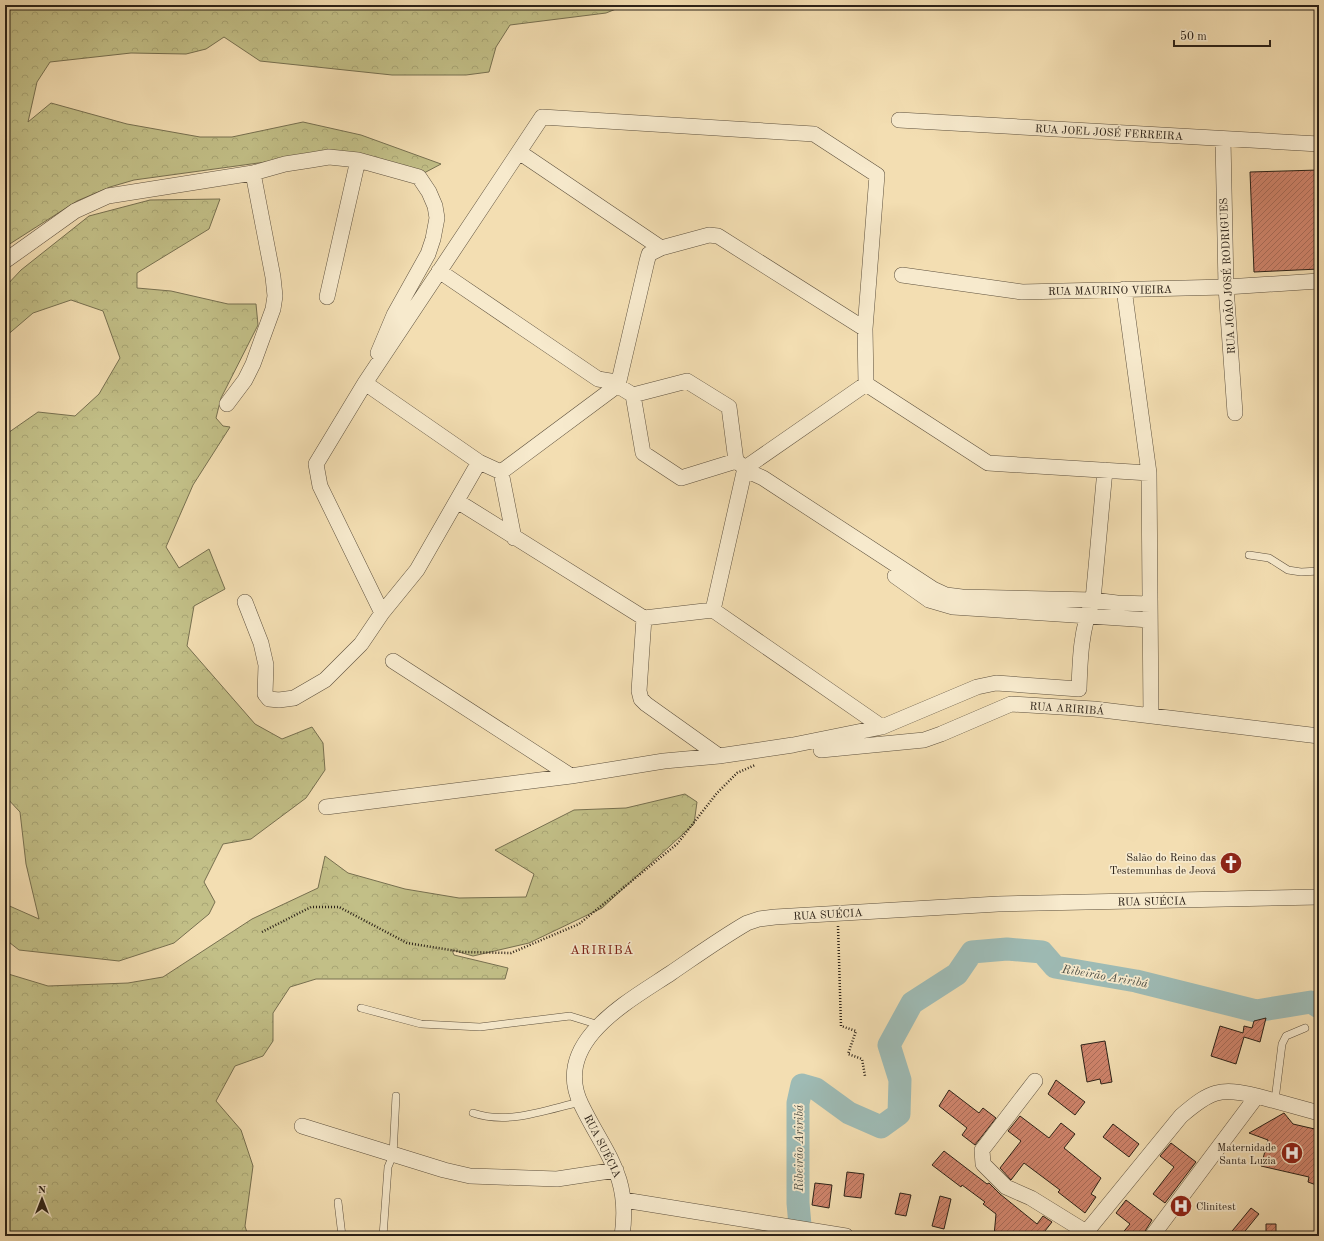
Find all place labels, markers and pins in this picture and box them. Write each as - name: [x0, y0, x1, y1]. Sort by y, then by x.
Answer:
- church icon: Salão do Reino das Testemunhas de Jeová: [1218, 850, 1244, 876]
- place label: Salão do Reino das Testemunhas de Jeová: [1110, 853, 1217, 877]
- hospital icon: Maternidade Santa Luzia: [1279, 1140, 1305, 1166]
- place label: Maternidade Santa Luzia: [1217, 1143, 1277, 1167]
- hospital icon: Clinitest: [1168, 1193, 1194, 1219]
- place label: Clinitest: [1196, 1202, 1236, 1213]

